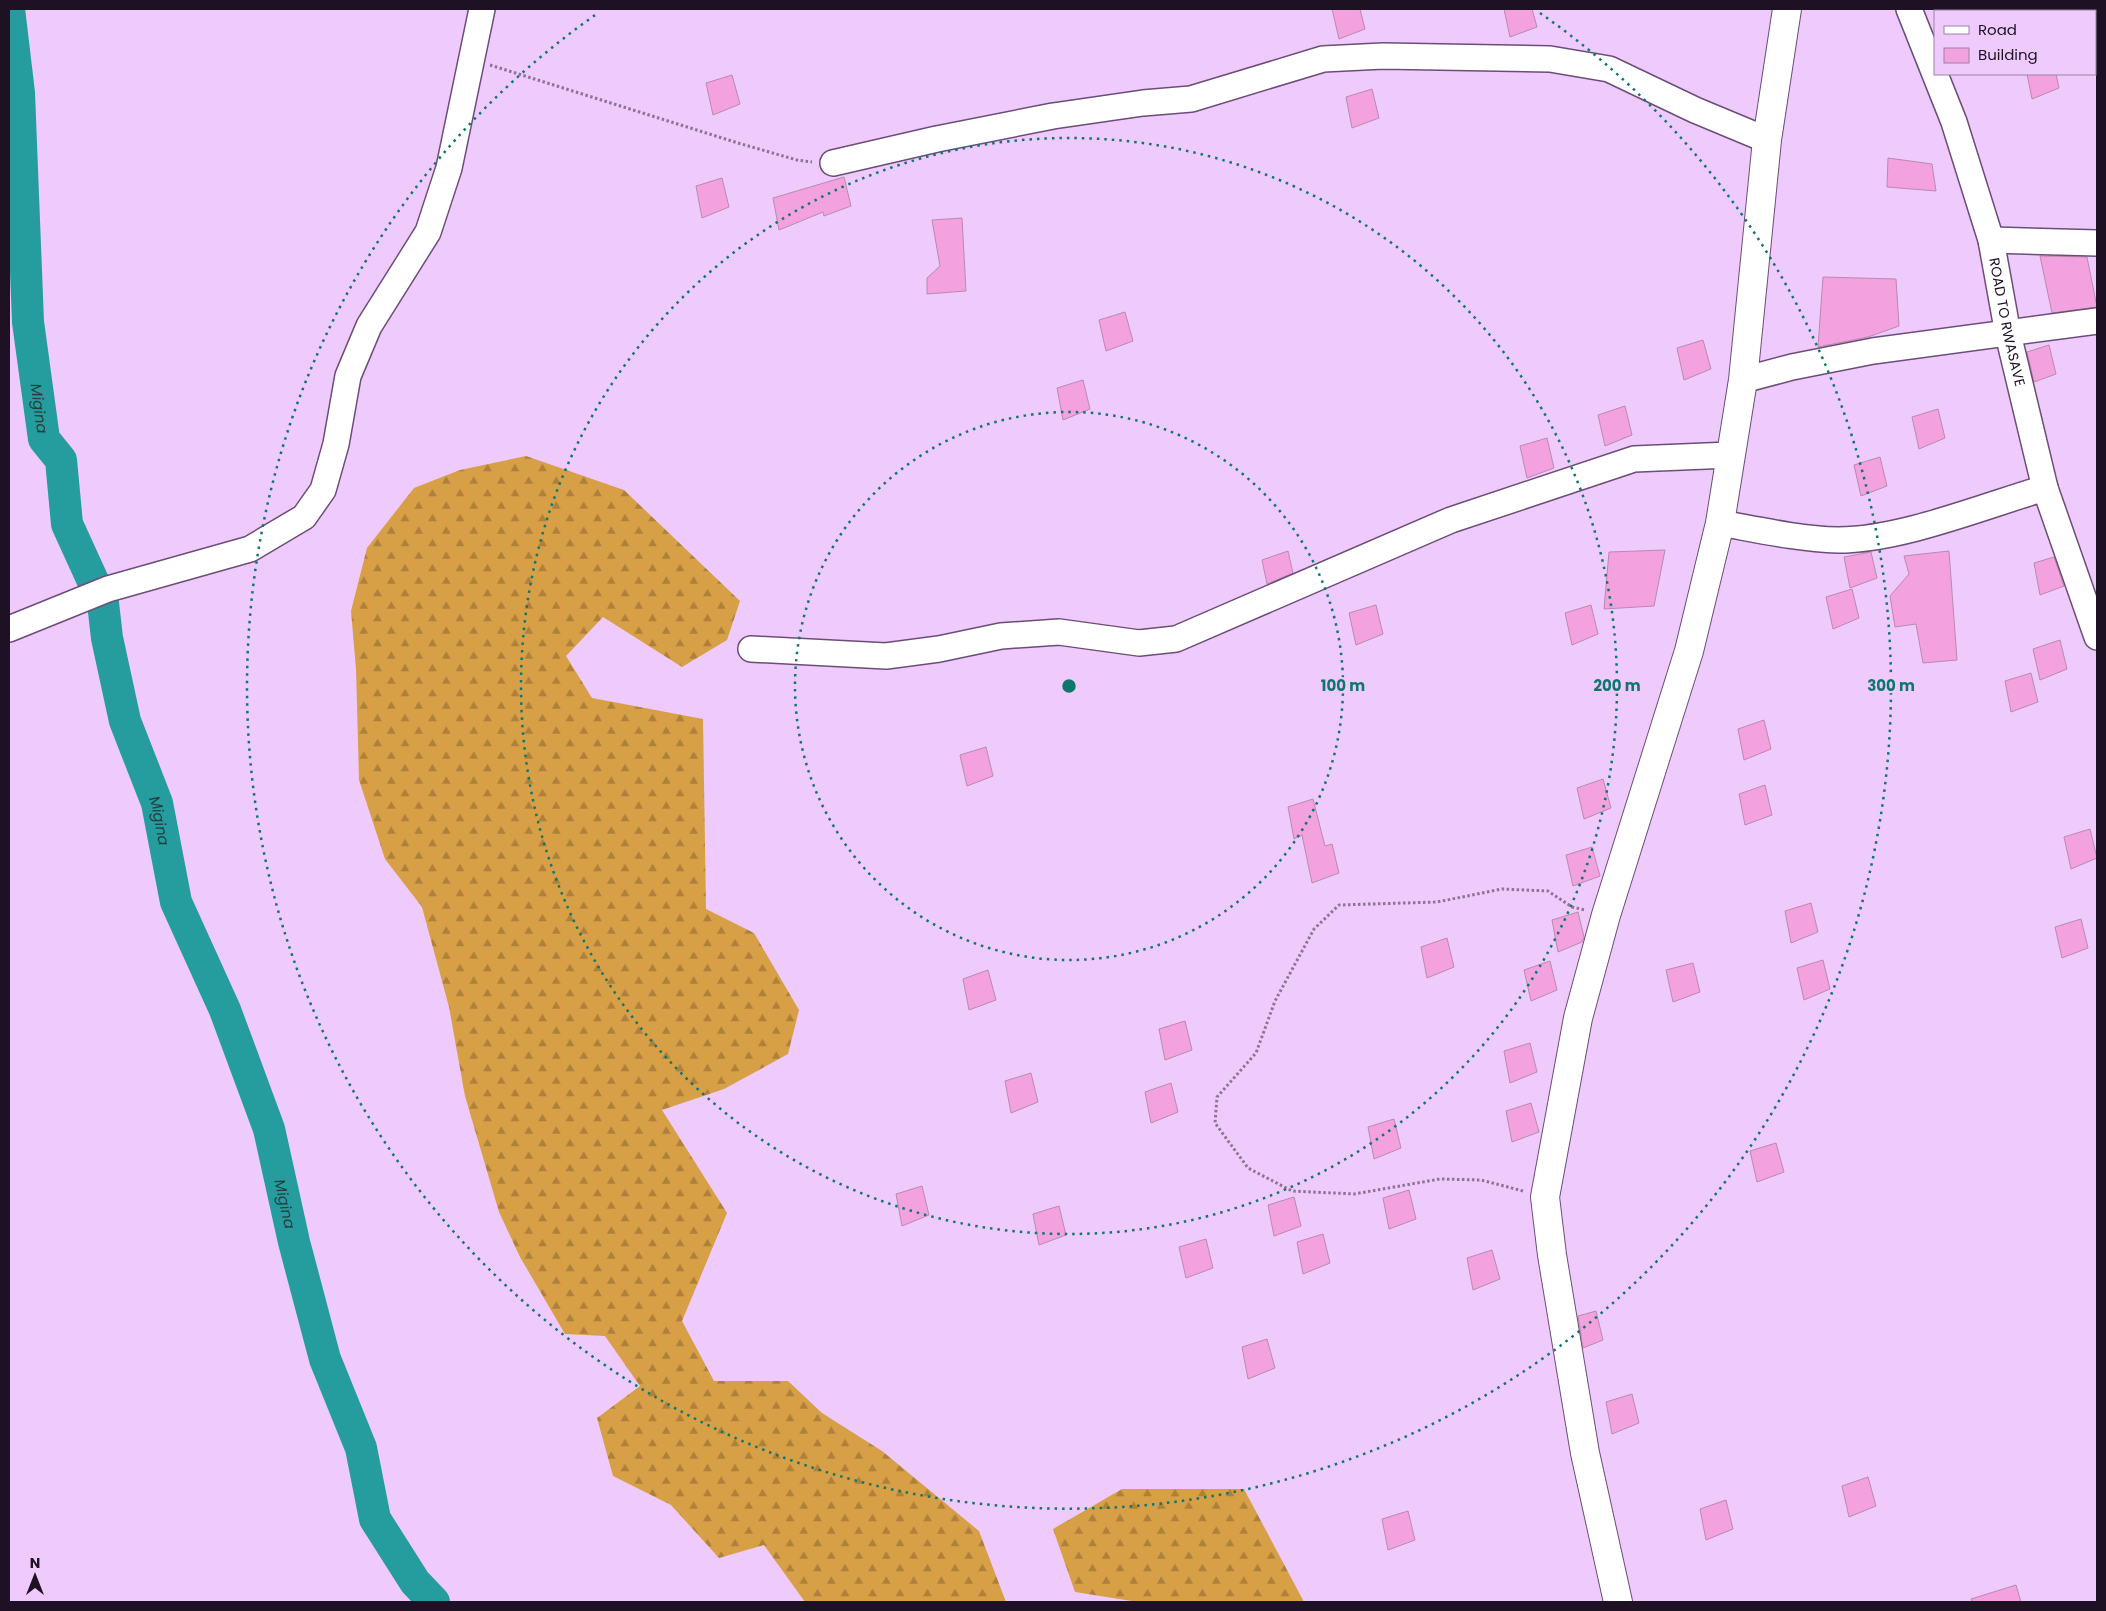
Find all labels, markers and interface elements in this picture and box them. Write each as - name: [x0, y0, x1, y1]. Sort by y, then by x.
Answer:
- legend: [1934, 10, 2096, 75]
- text: Road: [1978, 19, 2017, 40]
- text: Building: [1978, 44, 2038, 65]
- street label: ROAD TO RWASAVE: [1984, 256, 2030, 388]
- water label: Migina: [26, 382, 54, 435]
- text: 100 m: [1321, 675, 1365, 696]
- text: 200 m: [1593, 675, 1641, 696]
- text: 300 m: [1867, 675, 1915, 696]
- centre of rings: [1060, 677, 1078, 695]
- water label: Migina: [145, 792, 175, 847]
- water label: Migina: [270, 1177, 301, 1231]
- north arrow: [10, 1551, 60, 1601]
- text: N: [30, 1553, 40, 1573]

